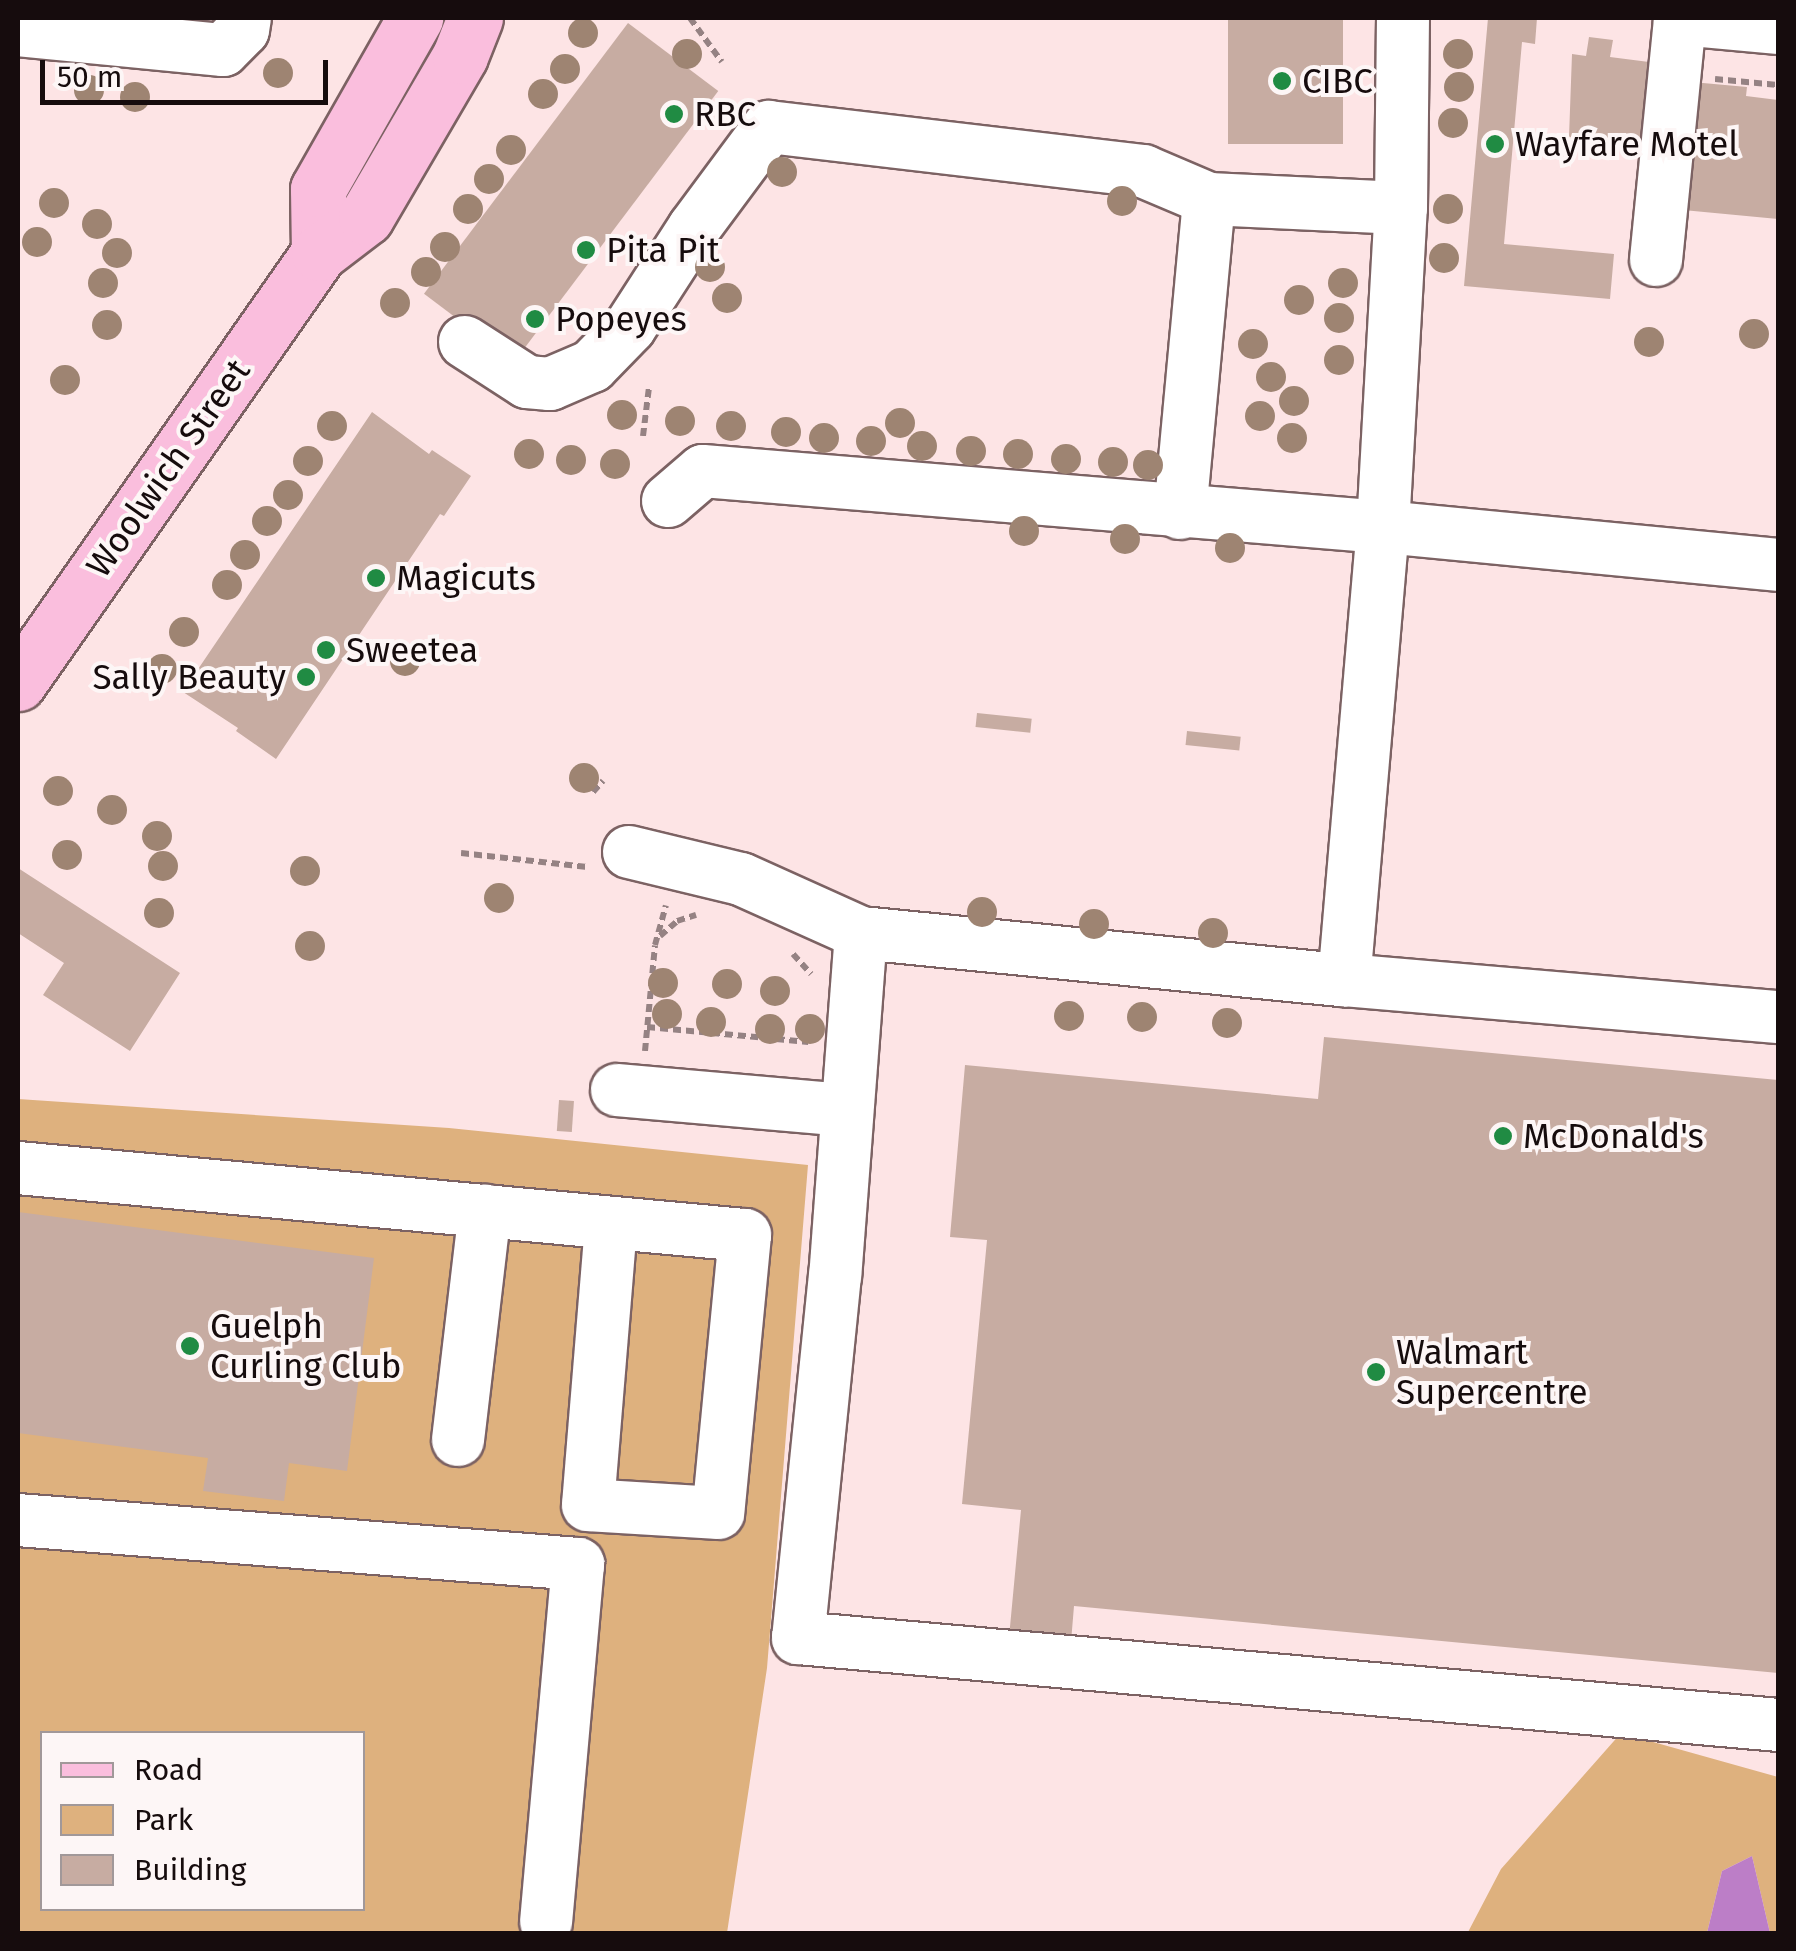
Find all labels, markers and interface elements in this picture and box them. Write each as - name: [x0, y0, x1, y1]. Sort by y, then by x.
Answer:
- scale bar: [45, 40, 332, 102]
- text: 50 m: [57, 59, 122, 95]
- place label: CIBC: [1302, 60, 1373, 102]
- marker: CIBC: [1271, 70, 1293, 92]
- place label: RBC: [694, 93, 756, 135]
- marker: RBC: [663, 103, 685, 125]
- place label: Wayfare Motel: [1515, 123, 1739, 165]
- marker: Wayfare Motel: [1484, 133, 1506, 155]
- place label: Pita Pit: [606, 229, 720, 271]
- marker: Pita Pit: [575, 239, 597, 261]
- place label: Popeyes: [555, 298, 687, 340]
- marker: Popeyes: [524, 308, 546, 330]
- street label: Woolwich Street: [77, 351, 259, 585]
- place label: Magicuts: [396, 557, 536, 599]
- marker: Magicuts: [365, 567, 387, 589]
- place label: Sweetea: [346, 629, 478, 671]
- marker: Sweetea: [315, 639, 337, 661]
- place label: Sally Beauty: [92, 656, 286, 698]
- marker: Sally Beauty: [295, 666, 317, 688]
- place label: McDonald's: [1523, 1115, 1704, 1157]
- marker: McDonald's: [1492, 1125, 1514, 1147]
- place label: Guelph Curling Club: [210, 1305, 402, 1387]
- place label: Walmart Supercentre: [1396, 1331, 1588, 1413]
- marker: Guelph Curling Club: [179, 1335, 201, 1357]
- marker: Walmart Supercentre: [1365, 1361, 1387, 1383]
- legend: [40, 1731, 365, 1911]
- text: Road: [134, 1752, 203, 1788]
- text: Park: [134, 1802, 193, 1838]
- text: Building: [134, 1852, 246, 1888]

